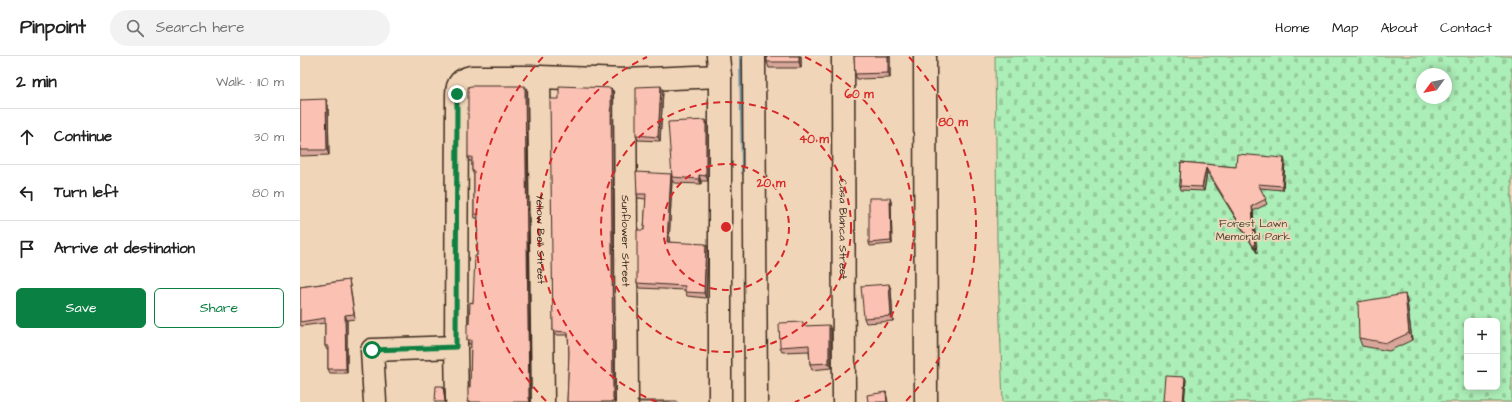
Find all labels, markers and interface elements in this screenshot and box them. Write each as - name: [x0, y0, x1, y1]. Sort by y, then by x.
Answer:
- search box: [110, 10, 390, 46]
- text: Pinpoint: [20, 14, 86, 41]
- icon: search: [124, 17, 146, 39]
- text: Search here: [156, 17, 244, 38]
- text: Home: [1275, 18, 1310, 38]
- text: Map: [1332, 18, 1358, 38]
- text: About: [1380, 18, 1418, 38]
- text: Contact: [1440, 18, 1492, 38]
- north arrow: [1416, 68, 1452, 104]
- text: 2 min: [16, 70, 57, 94]
- text: Walk · 110 m: [216, 73, 284, 91]
- route end: [448, 85, 466, 103]
- text: 60 m: [844, 86, 874, 103]
- text: 80 m: [938, 114, 968, 131]
- icon: ahead: [16, 126, 38, 148]
- text: Continue: [54, 126, 112, 147]
- text: 30 m: [254, 128, 284, 146]
- text: 40 m: [799, 131, 830, 148]
- text: 20 m: [756, 175, 786, 192]
- street label: Casa Blanca Street: [835, 179, 851, 280]
- icon: left: [16, 182, 38, 204]
- text: Turn left: [54, 182, 118, 203]
- text: 80 m: [252, 184, 284, 202]
- street label: Yellow Bell Street: [532, 194, 549, 285]
- street label: Sunflower Street: [618, 195, 633, 288]
- park label: Forest Lawn Memorial Park: [1216, 216, 1291, 244]
- centre of rings: [719, 220, 733, 234]
- icon: arrive: [16, 238, 38, 260]
- text: Arrive at destination: [54, 238, 195, 259]
- button: Save: [16, 288, 146, 328]
- button: Share: [154, 288, 284, 328]
- map controls: [1464, 318, 1500, 390]
- button: +: [1464, 318, 1500, 354]
- route start: [363, 341, 381, 359]
- button: −: [1464, 354, 1500, 390]

